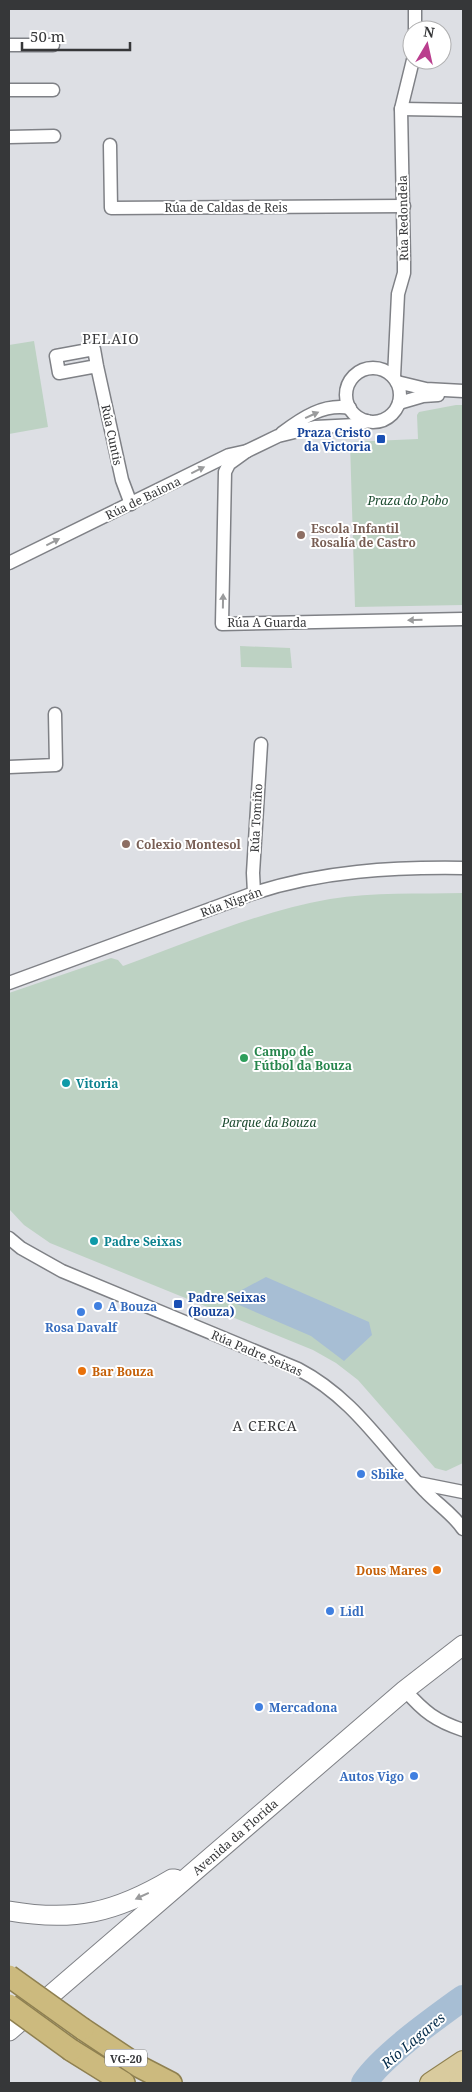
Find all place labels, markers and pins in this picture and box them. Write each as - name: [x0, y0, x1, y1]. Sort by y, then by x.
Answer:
- place label: Praza Cristo da Victoria: [297, 424, 371, 455]
- marker: Praza Cristo da Victoria: [375, 433, 387, 445]
- place label: Escola Infantil Rosalía de Castro: [311, 520, 416, 551]
- marker: Escola Infantil Rosalía de Castro: [295, 529, 307, 541]
- place label: Colexio Montesol: [136, 836, 242, 853]
- marker: Colexio Montesol: [120, 838, 132, 850]
- place label: Campo de Fútbol da Bouza: [254, 1043, 352, 1074]
- marker: Campo de Fútbol da Bouza: [238, 1052, 250, 1064]
- place label: Vitoria: [76, 1075, 119, 1092]
- marker: Vitoria: [60, 1077, 72, 1089]
- place label: Padre Seixas: [104, 1233, 182, 1250]
- marker: Padre Seixas: [88, 1235, 100, 1247]
- place label: Padre Seixas (Bouza): [188, 1289, 266, 1320]
- place label: A Bouza: [108, 1298, 157, 1315]
- marker: Padre Seixas (Bouza): [172, 1298, 184, 1310]
- marker: A Bouza: [92, 1300, 104, 1312]
- marker: Rosa Davalf: [75, 1306, 87, 1318]
- place label: Rosa Davalf: [45, 1319, 118, 1336]
- place label: Bar Bouza: [92, 1363, 154, 1380]
- marker: Bar Bouza: [76, 1365, 88, 1377]
- place label: Sbike: [371, 1466, 404, 1483]
- marker: Sbike: [355, 1468, 367, 1480]
- place label: Dous Mares: [356, 1562, 427, 1579]
- marker: Dous Mares: [431, 1564, 443, 1576]
- place label: Lidl: [340, 1603, 365, 1620]
- marker: Lidl: [324, 1605, 336, 1617]
- place label: Mercadona: [269, 1699, 337, 1716]
- marker: Mercadona: [253, 1701, 265, 1713]
- place label: Autos Vigo: [339, 1768, 404, 1785]
- marker: Autos Vigo: [408, 1770, 420, 1782]

